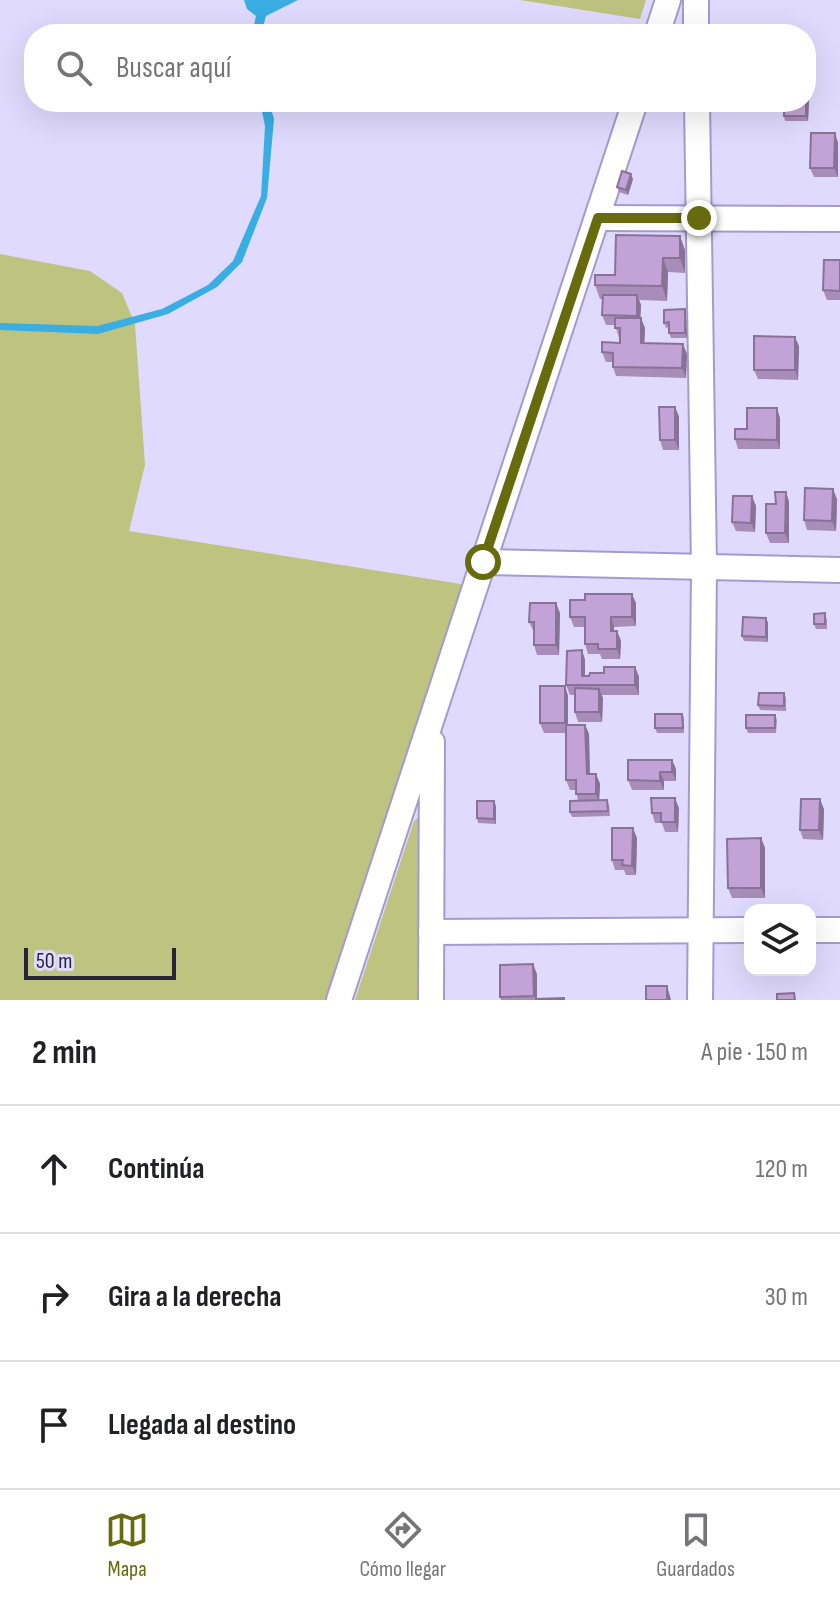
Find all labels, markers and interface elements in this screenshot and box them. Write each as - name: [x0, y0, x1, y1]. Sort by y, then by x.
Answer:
- search box: [24, 24, 816, 112]
- icon: search: [52, 46, 96, 90]
- text: Buscar aquí: [116, 50, 231, 86]
- route end: [681, 200, 717, 236]
- route start: [465, 544, 501, 580]
- map controls: [744, 904, 816, 976]
- button: layers: [744, 904, 816, 976]
- scale bar: [24, 944, 176, 980]
- text: 50 m: [36, 948, 72, 975]
- text: 2 min: [32, 1032, 97, 1073]
- text: A pie · 150 m: [701, 1037, 808, 1068]
- icon: ahead: [32, 1147, 76, 1191]
- text: Continúa: [108, 1151, 204, 1187]
- text: 120 m: [755, 1154, 808, 1185]
- icon: right: [32, 1275, 76, 1319]
- text: Gira a la derecha: [108, 1279, 282, 1315]
- text: 30 m: [765, 1282, 808, 1313]
- icon: arrive: [32, 1403, 76, 1447]
- text: Llegada al destino: [108, 1407, 296, 1443]
- tab: Mapa: [105, 1508, 149, 1583]
- tab: Cómo llegar: [359, 1508, 446, 1583]
- tab: Guardados: [656, 1508, 735, 1583]

